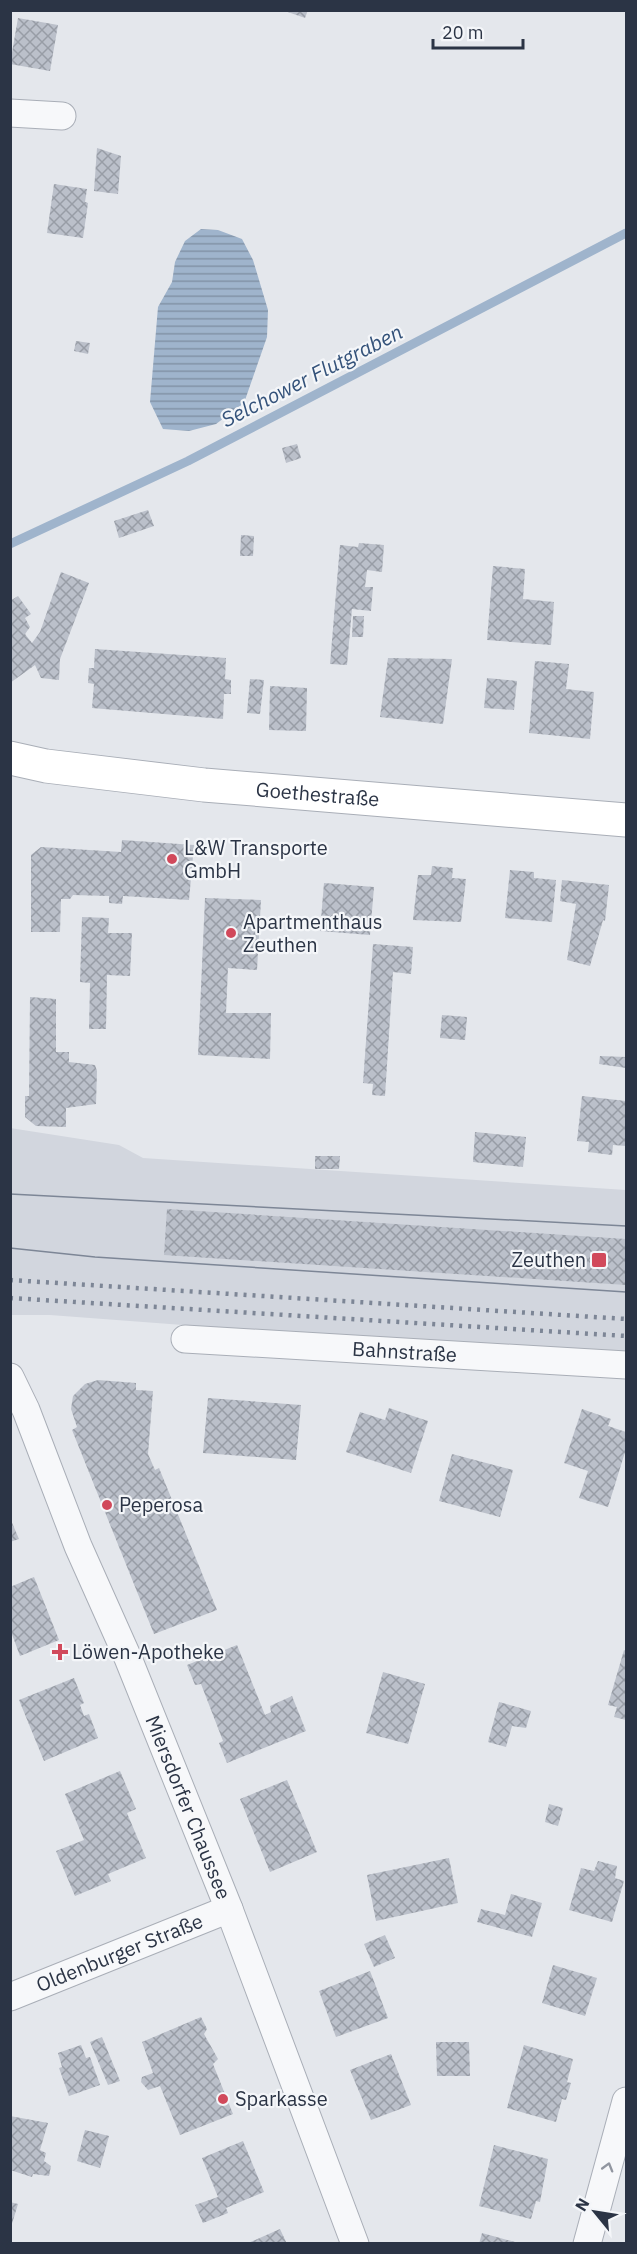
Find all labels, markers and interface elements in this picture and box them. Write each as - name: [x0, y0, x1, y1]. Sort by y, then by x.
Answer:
- scale bar: [433, 12, 523, 50]
- text: 20 m: [442, 21, 484, 44]
- water label: Selchower Flutgraben: [216, 317, 407, 433]
- street label: Goethestraße: [255, 775, 380, 812]
- place label: L&W Transporte GmbH: [184, 834, 328, 884]
- marker: L&W Transporte GmbH: [165, 852, 179, 866]
- place label: Apartmenthaus Zeuthen: [243, 908, 383, 958]
- marker: Apartmenthaus Zeuthen: [224, 926, 238, 940]
- place label: Zeuthen: [511, 1246, 586, 1273]
- marker: Zeuthen: [590, 1251, 608, 1269]
- street label: Bahnstraße: [351, 1335, 458, 1368]
- place label: Peperosa: [119, 1491, 203, 1518]
- marker: Peperosa: [100, 1498, 114, 1512]
- place label: Löwen-Apotheke: [72, 1638, 224, 1665]
- marker: Löwen-Apotheke: [53, 1645, 67, 1659]
- street label: Miersdorfer Chaussee: [139, 1711, 238, 1903]
- street label: Oldenburger Straße: [32, 1907, 207, 1998]
- place label: Sparkasse: [235, 2085, 328, 2112]
- marker: Sparkasse: [216, 2092, 230, 2106]
- one-way arrow: [601, 2162, 613, 2173]
- north arrow: [565, 2182, 625, 2242]
- text: N: [570, 2194, 594, 2215]

